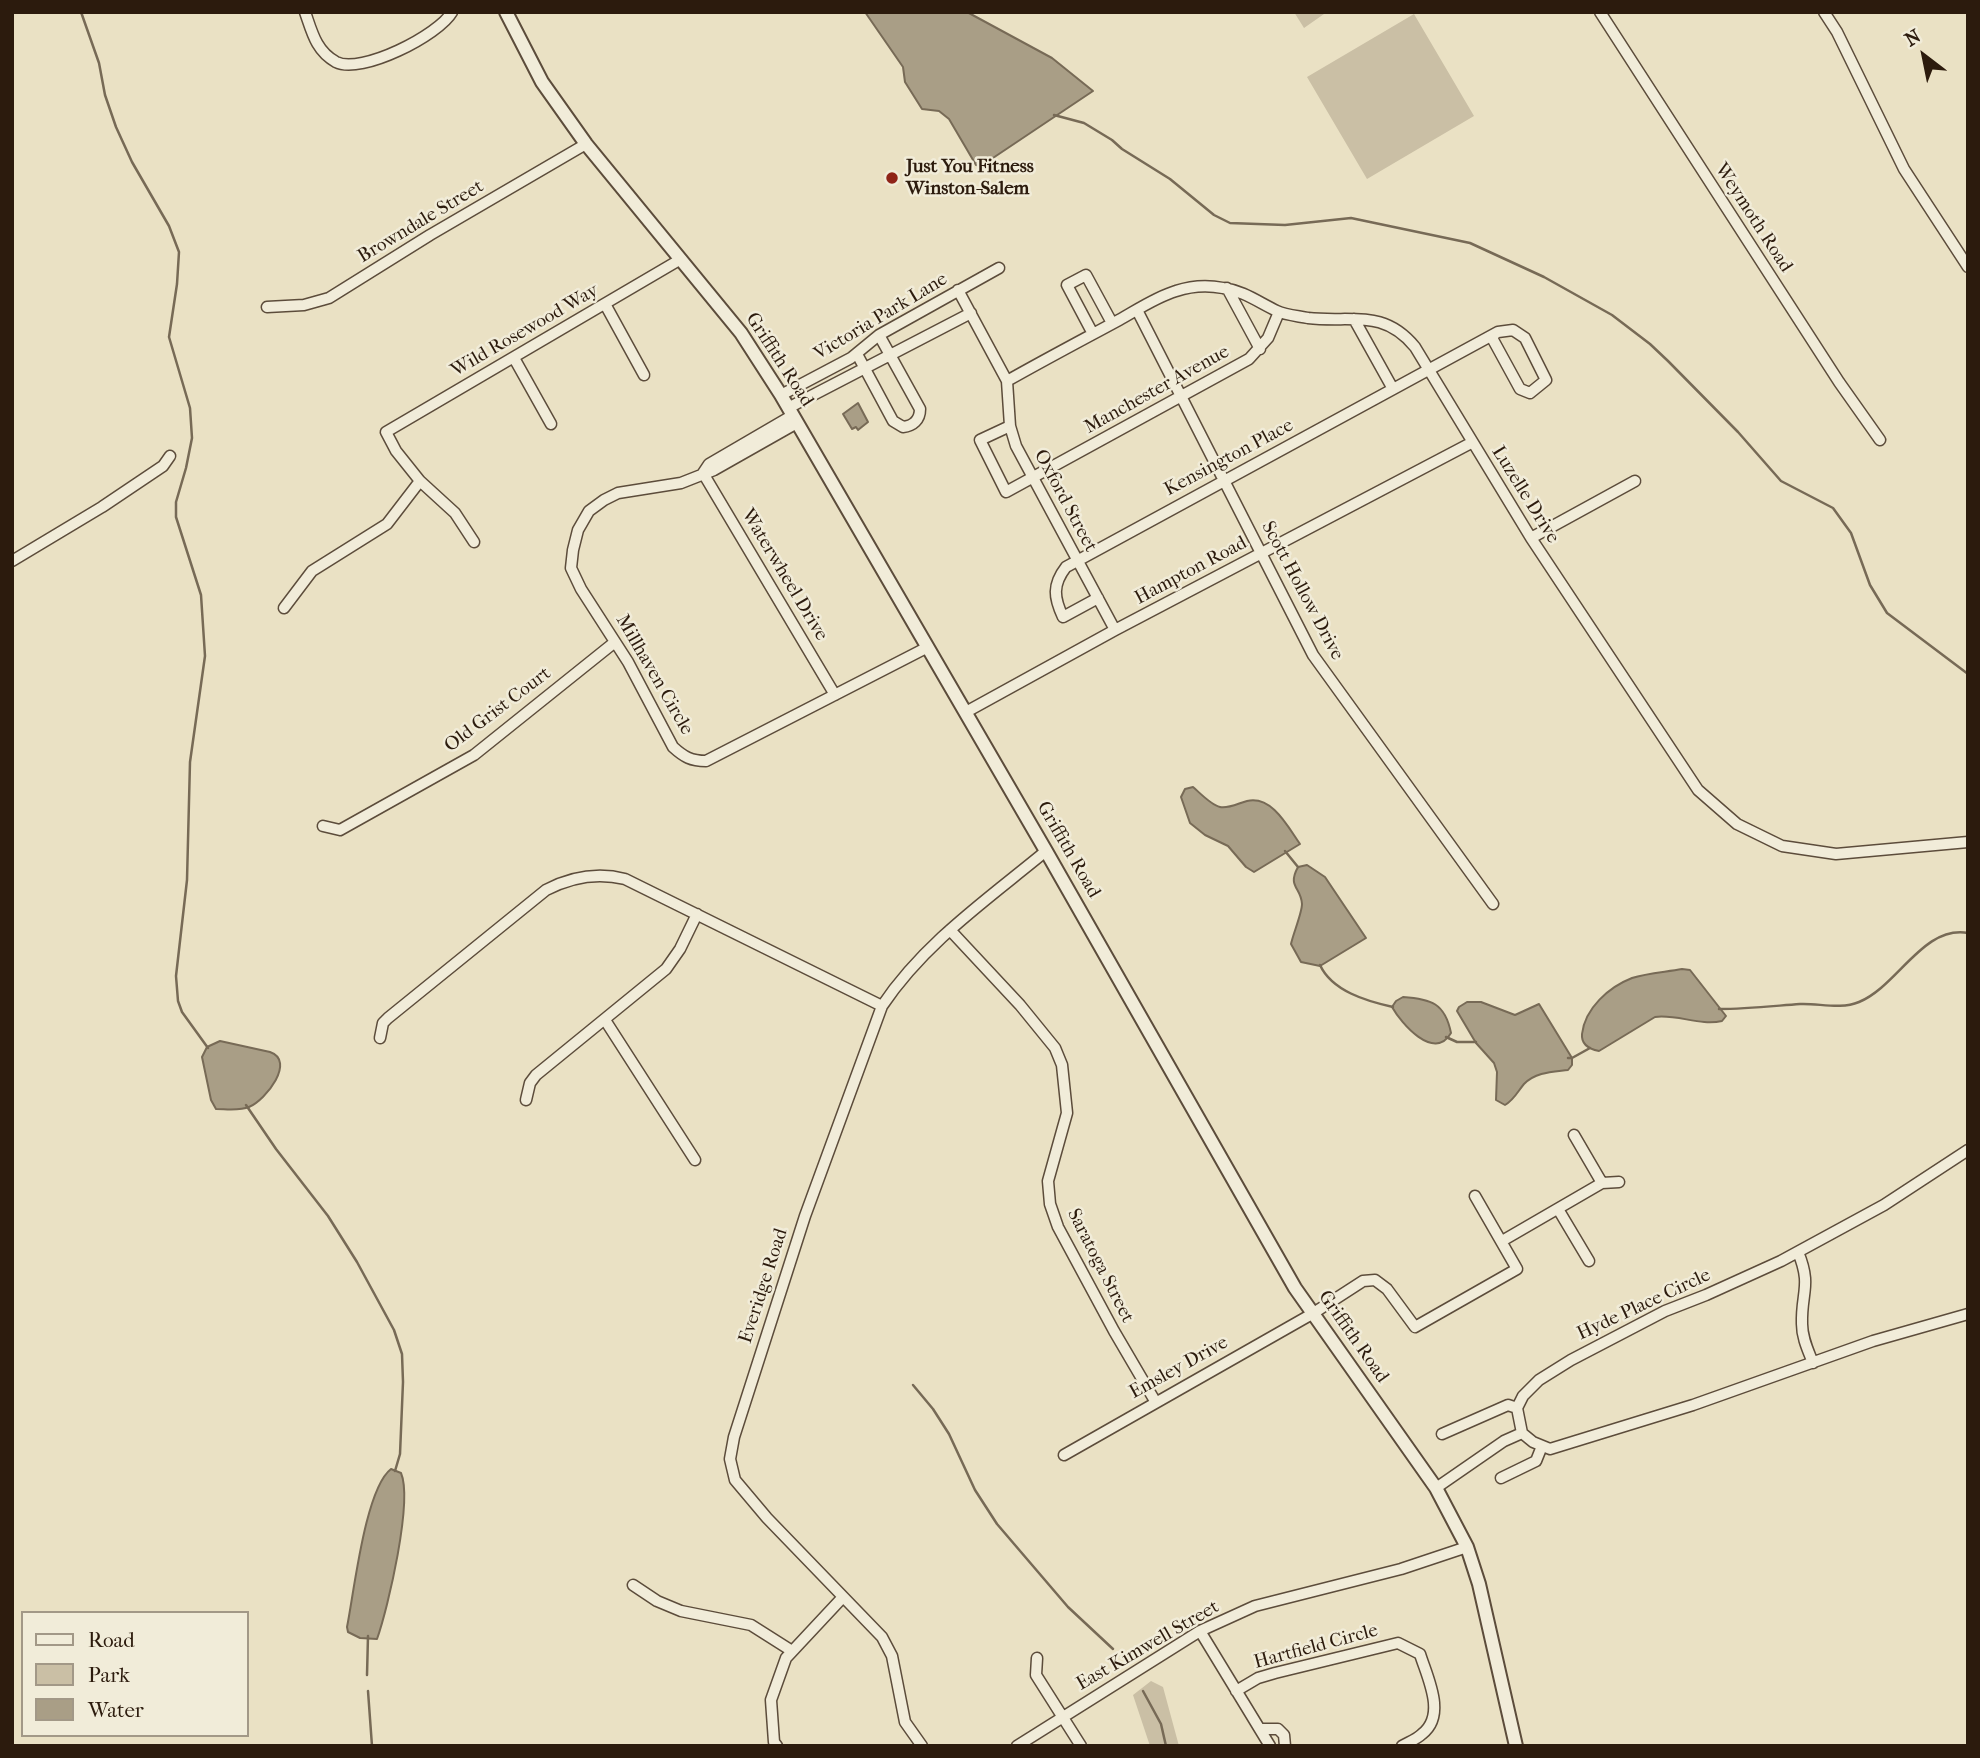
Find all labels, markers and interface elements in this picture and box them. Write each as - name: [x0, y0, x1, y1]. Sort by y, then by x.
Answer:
- north arrow: [1889, 21, 1959, 91]
- text: N: [1901, 25, 1925, 51]
- place label: Just You Fitness Winston-Salem: [906, 156, 1034, 200]
- street label: Weymoth Road: [1709, 159, 1797, 277]
- marker: Just You Fitness Winston-Salem: [884, 170, 900, 186]
- street label: Browndale Street: [354, 176, 488, 268]
- street label: Victoria Park Lane: [810, 268, 952, 366]
- street label: Wild Rosewood Way: [447, 280, 603, 382]
- street label: Griffith Road: [740, 309, 818, 411]
- street label: Manchester Avenue: [1081, 341, 1233, 439]
- street label: Kensington Place: [1161, 414, 1297, 502]
- street label: Luzelle Drive: [1486, 442, 1564, 548]
- street label: Oxford Street: [1028, 446, 1102, 556]
- street label: Waterwheel Drive: [736, 505, 832, 645]
- street label: Scott Hollow Drive: [1256, 518, 1348, 664]
- street label: Hampton Road: [1131, 532, 1251, 610]
- street label: Millhaven Circle: [610, 611, 698, 739]
- street label: Old Grist Court: [440, 663, 556, 757]
- street label: Griffith Road: [1031, 798, 1105, 902]
- street label: Saratoga Street: [1061, 1205, 1139, 1327]
- street label: Everidge Road: [735, 1226, 793, 1346]
- street label: Hyde Place Circle: [1574, 1264, 1714, 1346]
- street label: Griffith Road: [1313, 1286, 1393, 1388]
- street label: Emsley Drive: [1126, 1332, 1232, 1404]
- street label: East Kimwell Street: [1073, 1596, 1223, 1696]
- legend: [21, 1611, 248, 1737]
- street label: Hartfield Circle: [1252, 1620, 1380, 1674]
- text: Road: [88, 1628, 135, 1652]
- text: Park: [88, 1663, 130, 1687]
- text: Water: [88, 1698, 144, 1722]

